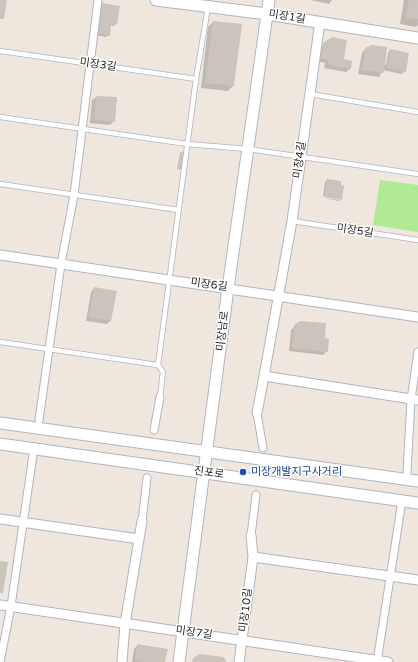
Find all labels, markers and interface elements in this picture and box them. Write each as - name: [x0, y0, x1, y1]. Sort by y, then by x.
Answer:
- street label: 미장1길: [268, 8, 306, 26]
- street label: 미장3길: [79, 56, 117, 74]
- street label: 미장4길: [291, 141, 309, 179]
- street label: 미장5길: [336, 222, 374, 240]
- street label: 미장6길: [190, 276, 228, 294]
- street label: 미장남로: [214, 310, 232, 352]
- street label: 진포로: [193, 464, 225, 482]
- place label: 미장개발지구사거리: [251, 465, 342, 479]
- marker: 미장개발지구사거리: [238, 467, 248, 477]
- street label: 미장10길: [237, 587, 255, 633]
- street label: 미장7길: [175, 624, 213, 642]

